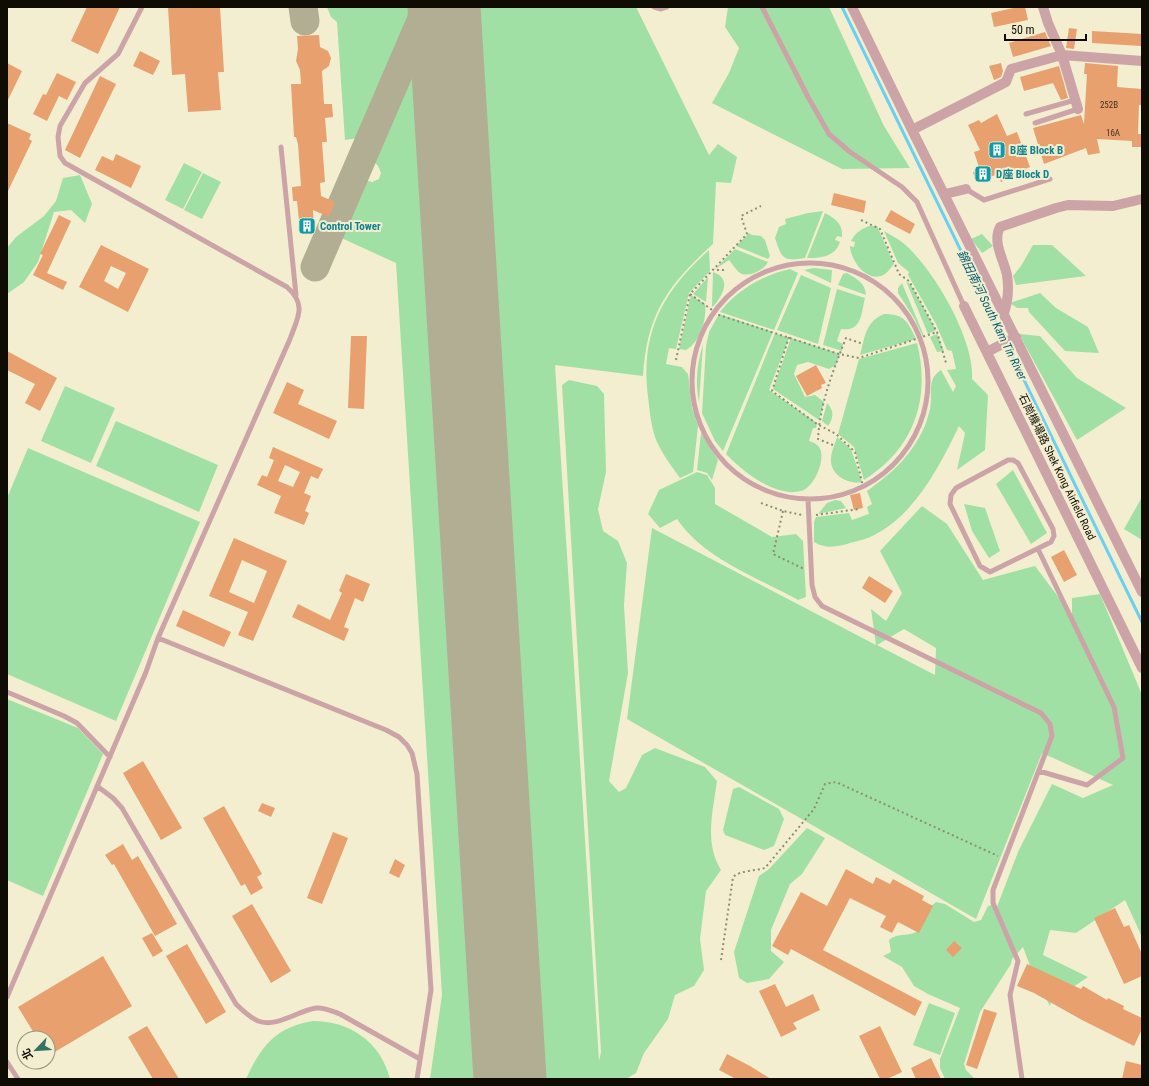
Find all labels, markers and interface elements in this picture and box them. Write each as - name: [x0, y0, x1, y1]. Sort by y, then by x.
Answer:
- scale bar: [1005, 16, 1086, 42]
- text: 50 m: [1011, 23, 1035, 37]
- house number: 252B: [1100, 100, 1118, 110]
- house number: 16A: [1106, 128, 1120, 138]
- building icon: B座 Block B: [987, 140, 1007, 160]
- place label: B座 Block B: [1010, 144, 1063, 157]
- building icon: D座 Block D: [973, 164, 993, 184]
- place label: D座 Block D: [996, 168, 1049, 181]
- building icon: Control Tower: [297, 216, 317, 236]
- place label: Control Tower: [320, 220, 381, 233]
- water label: 錦田南河 South Kam Tin River: [954, 248, 1030, 383]
- street label: 石崗機場路 Shek Kong Airfield Road: [1016, 392, 1098, 542]
- north arrow: [16, 1030, 56, 1070]
- text: 北: [19, 1046, 36, 1062]

